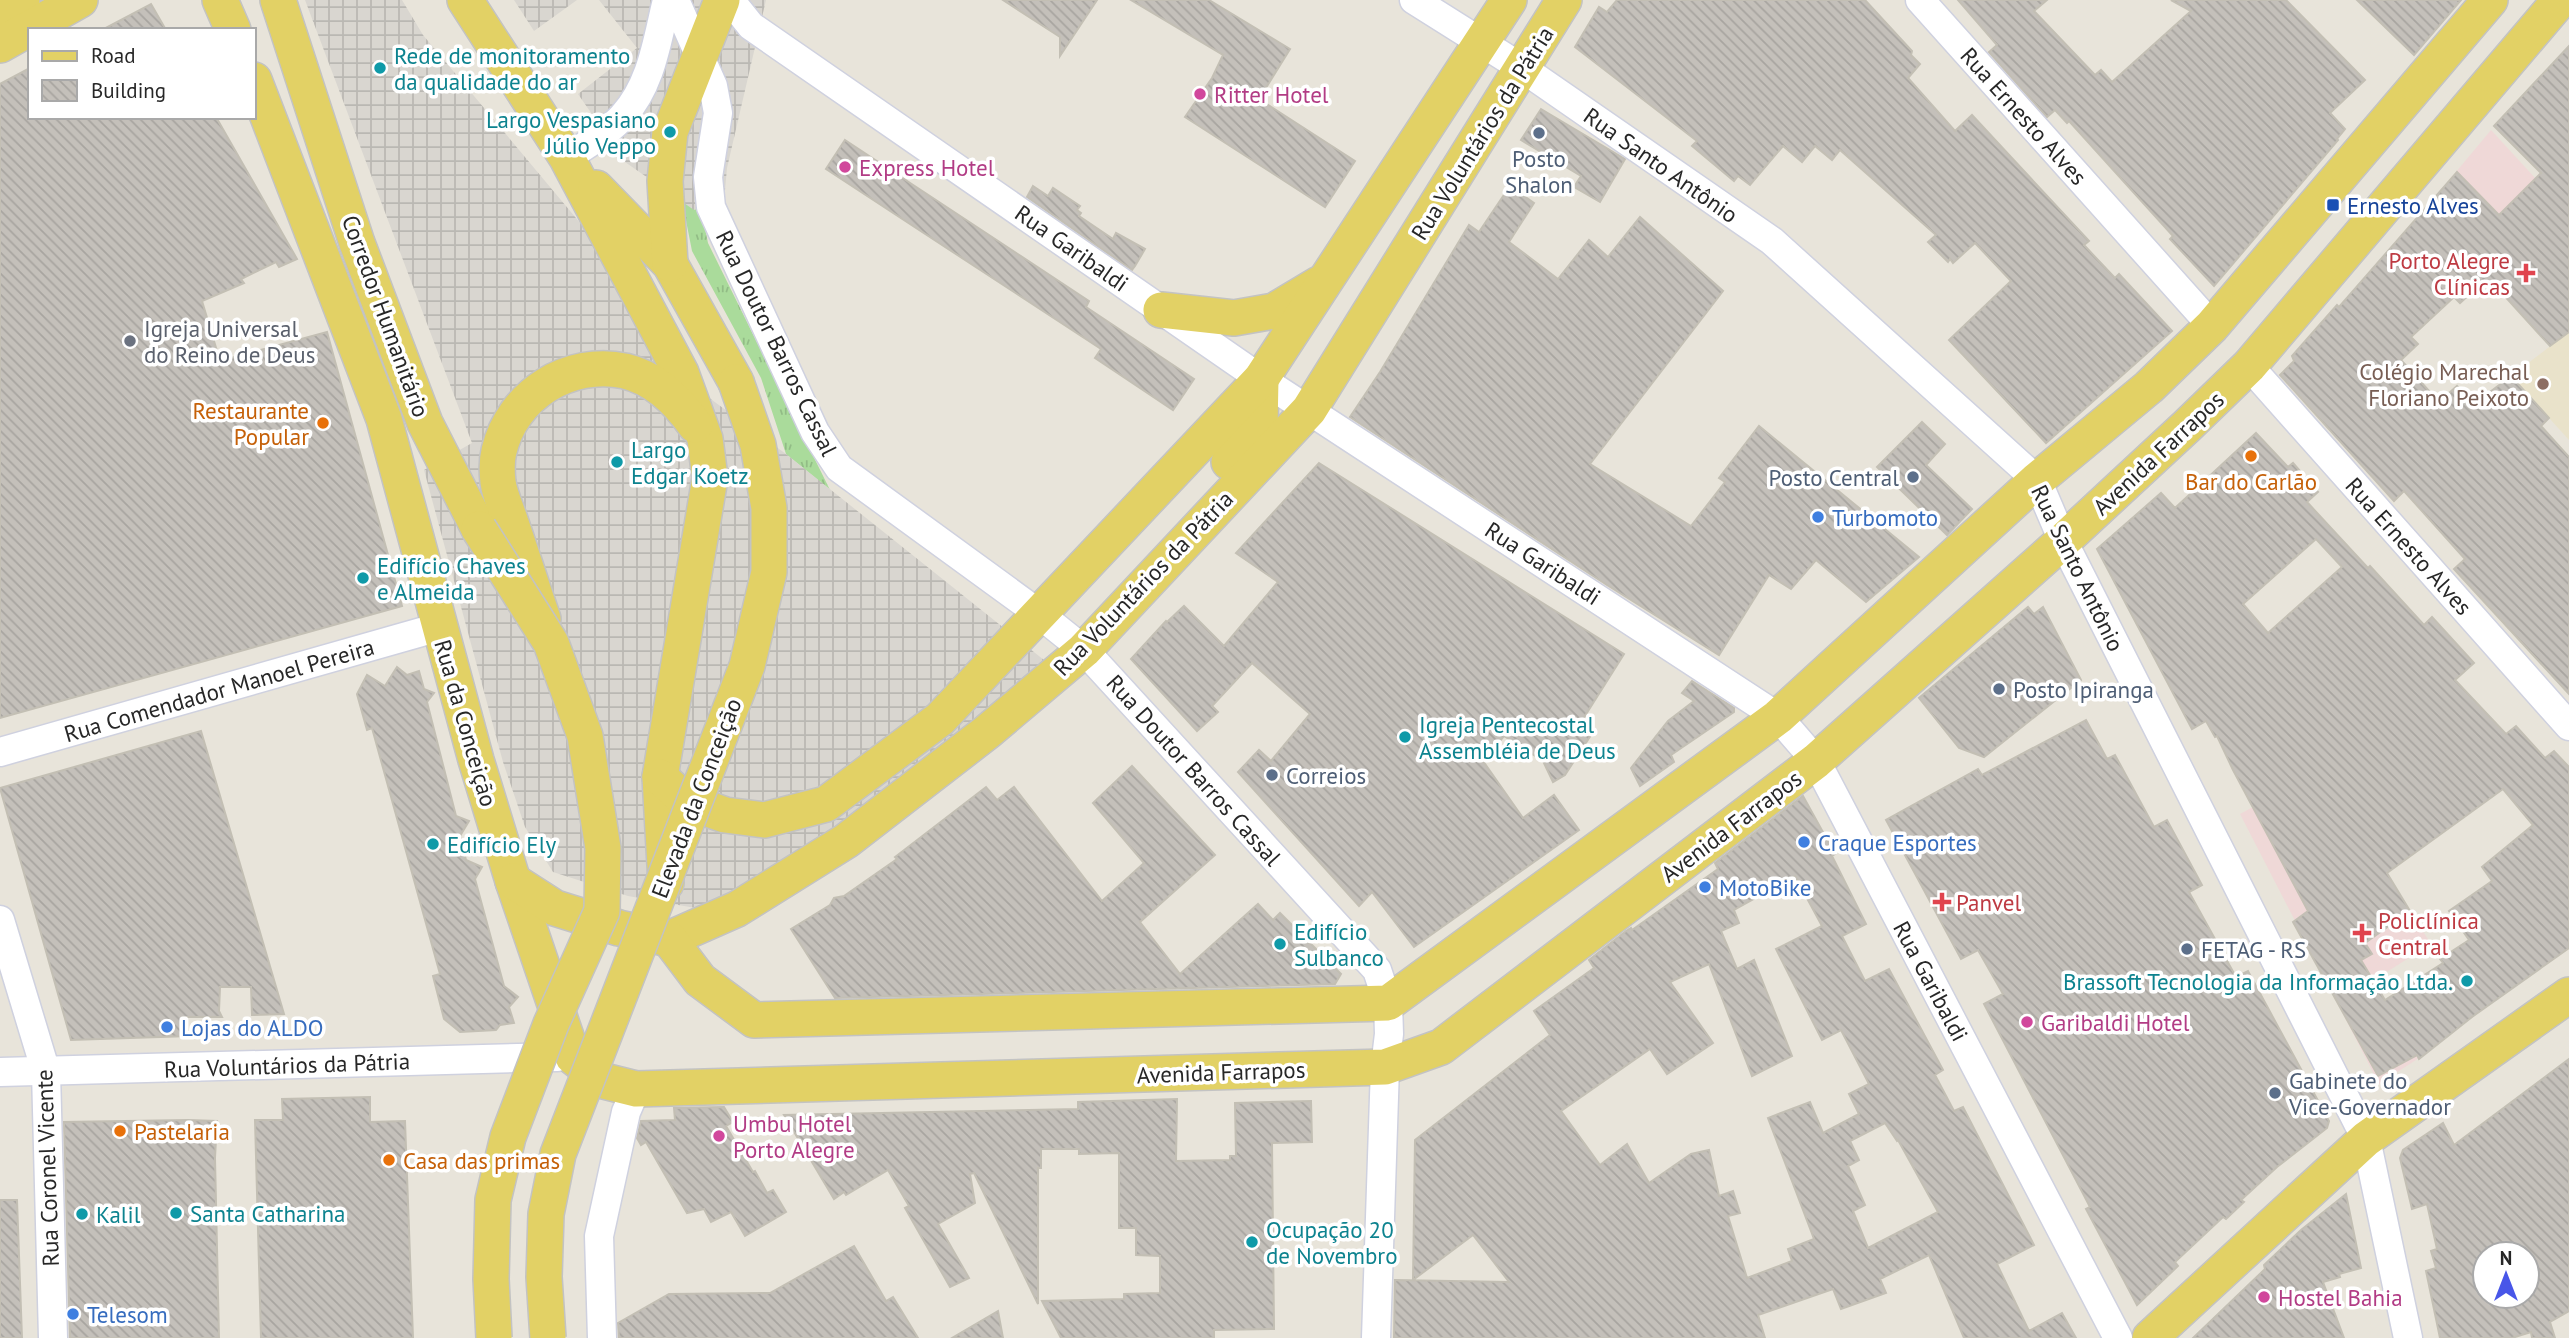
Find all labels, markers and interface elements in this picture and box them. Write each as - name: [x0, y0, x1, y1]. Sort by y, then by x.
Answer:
- street label: Rua Voluntários da Pátria: [1404, 21, 1560, 245]
- legend: [28, 28, 256, 119]
- place label: Rede de monitoramento da qualidade do ar: [394, 41, 630, 96]
- street label: Rua Ernesto Alves: [1955, 41, 2093, 191]
- text: Road: [91, 42, 135, 69]
- marker: Rede de monitoramento da qualidade do ar: [372, 60, 388, 76]
- text: Building: [91, 77, 166, 104]
- place label: Ritter Hotel: [1214, 80, 1329, 109]
- marker: Ritter Hotel: [1192, 86, 1208, 102]
- street label: Rua Santo Antônio: [1578, 101, 1744, 229]
- place label: Largo Vespasiano Júlio Veppo: [486, 105, 656, 160]
- marker: Largo Vespasiano Júlio Veppo: [662, 124, 678, 140]
- marker: Posto Shalon: [1531, 125, 1547, 141]
- place label: Posto Shalon: [1505, 144, 1573, 199]
- place label: Express Hotel: [859, 153, 995, 182]
- marker: Express Hotel: [837, 159, 853, 175]
- place label: Ernesto Alves: [2347, 191, 2479, 220]
- marker: Ernesto Alves: [2325, 197, 2341, 213]
- street label: Rua Garibaldi: [1010, 198, 1134, 298]
- street label: Corredor Humanitário: [336, 211, 436, 421]
- street label: Rua Doutor Barros Cassal: [710, 226, 844, 461]
- place label: Porto Alegre Clínicas: [2388, 246, 2510, 301]
- marker: Porto Alegre Clínicas: [2516, 263, 2536, 283]
- place label: Igreja Universal do Reino de Deus: [144, 314, 315, 369]
- marker: Igreja Universal do Reino de Deus: [122, 333, 138, 349]
- place label: Colégio Marechal Floriano Peixoto: [2359, 357, 2529, 412]
- marker: Colégio Marechal Floriano Peixoto: [2535, 376, 2551, 392]
- street label: Avenida Farrapos: [2086, 385, 2230, 521]
- place label: Restaurante Popular: [192, 396, 309, 451]
- marker: Restaurante Popular: [315, 415, 331, 431]
- place label: Largo Edgar Koetz: [631, 435, 748, 490]
- marker: Bar do Carlão: [2243, 448, 2259, 464]
- marker: Largo Edgar Koetz: [609, 454, 625, 470]
- place label: Posto Central: [1769, 463, 1899, 492]
- place label: Bar do Carlão: [2185, 467, 2317, 496]
- marker: Posto Central: [1905, 469, 1921, 485]
- street label: Rua Ernesto Alves: [2340, 471, 2478, 621]
- street label: Rua Santo Antônio: [2025, 480, 2131, 656]
- street label: Rua Voluntários da Pátria: [1047, 484, 1239, 682]
- place label: Turbomoto: [1832, 503, 1938, 532]
- marker: Turbomoto: [1810, 509, 1826, 525]
- street label: Rua Garibaldi: [1480, 515, 1606, 611]
- place label: Edifício Chaves e Almeida: [377, 551, 526, 606]
- marker: Edifício Chaves e Almeida: [355, 570, 371, 586]
- street label: Rua Comendador Manoel Pereira: [61, 632, 377, 748]
- street label: Rua da Conceição: [428, 636, 504, 810]
- street label: Rua Doutor Barros Cassal: [1100, 668, 1288, 872]
- place label: Posto Ipiranga: [2013, 675, 2154, 704]
- marker: Posto Ipiranga: [1991, 681, 2007, 697]
- street label: Elevada da Conceição: [645, 694, 747, 902]
- place label: Igreja Pentecostal Assembléia de Deus: [1419, 710, 1616, 765]
- marker: Igreja Pentecostal Assembléia de Deus: [1397, 729, 1413, 745]
- place label: Correios: [1286, 761, 1366, 790]
- street label: Avenida Farrapos: [1655, 764, 1807, 888]
- marker: Correios: [1264, 767, 1280, 783]
- place label: Craque Esportes: [1818, 828, 1977, 857]
- place label: Edifício Ely: [447, 830, 556, 859]
- marker: Craque Esportes: [1796, 834, 1812, 850]
- marker: Edifício Ely: [425, 836, 441, 852]
- place label: MotoBike: [1719, 873, 1811, 902]
- marker: MotoBike: [1697, 879, 1713, 895]
- place label: Panvel: [1956, 888, 2022, 917]
- marker: Panvel: [1934, 894, 1950, 910]
- place label: Policlínica Central: [2378, 906, 2479, 961]
- street label: Rua Garibaldi: [1887, 916, 1975, 1046]
- place label: Edifício Sulbanco: [1294, 917, 1384, 972]
- marker: Policlínica Central: [2352, 923, 2372, 943]
- place label: FETAG - RS: [2201, 935, 2306, 964]
- marker: Edifício Sulbanco: [1272, 936, 1288, 952]
- marker: FETAG - RS: [2179, 941, 2195, 957]
- place label: Brassoft Tecnologia da Informação Ltda.: [2063, 967, 2453, 996]
- marker: Brassoft Tecnologia da Informação Ltda.: [2459, 973, 2475, 989]
- place label: Garibaldi Hotel: [2041, 1008, 2190, 1037]
- place label: Lojas do ALDO: [181, 1013, 323, 1042]
- marker: Garibaldi Hotel: [2019, 1014, 2035, 1030]
- marker: Lojas do ALDO: [159, 1019, 175, 1035]
- street label: Rua Voluntários da Pátria: [163, 1046, 411, 1084]
- street label: Avenida Farrapos: [1136, 1055, 1306, 1089]
- place label: Gabinete do Vice-Governador: [2288, 1066, 2451, 1121]
- street label: Rua Coronel Vicente: [29, 1069, 65, 1267]
- marker: Gabinete do Vice-Governador: [2267, 1085, 2283, 1101]
- place label: Umbu Hotel Porto Alegre: [733, 1109, 855, 1164]
- place label: Pastelaria: [134, 1117, 230, 1146]
- marker: Pastelaria: [112, 1123, 128, 1139]
- marker: Umbu Hotel Porto Alegre: [711, 1128, 727, 1144]
- place label: Casa das primas: [403, 1146, 560, 1175]
- marker: Casa das primas: [381, 1152, 397, 1168]
- place label: Santa Catharina: [190, 1199, 345, 1228]
- place label: Kalil: [96, 1200, 141, 1229]
- marker: Santa Catharina: [168, 1205, 184, 1221]
- marker: Kalil: [74, 1206, 90, 1222]
- place label: Ocupação 20 de Novembro: [1266, 1215, 1398, 1270]
- marker: Ocupação 20 de Novembro: [1244, 1234, 1260, 1250]
- north arrow: [2471, 1240, 2541, 1310]
- text: N: [2500, 1246, 2512, 1270]
- place label: Hostel Bahia: [2278, 1283, 2403, 1312]
- marker: Hostel Bahia: [2256, 1289, 2272, 1305]
- place label: Telesom: [87, 1300, 168, 1329]
- marker: Telesom: [65, 1306, 81, 1322]

